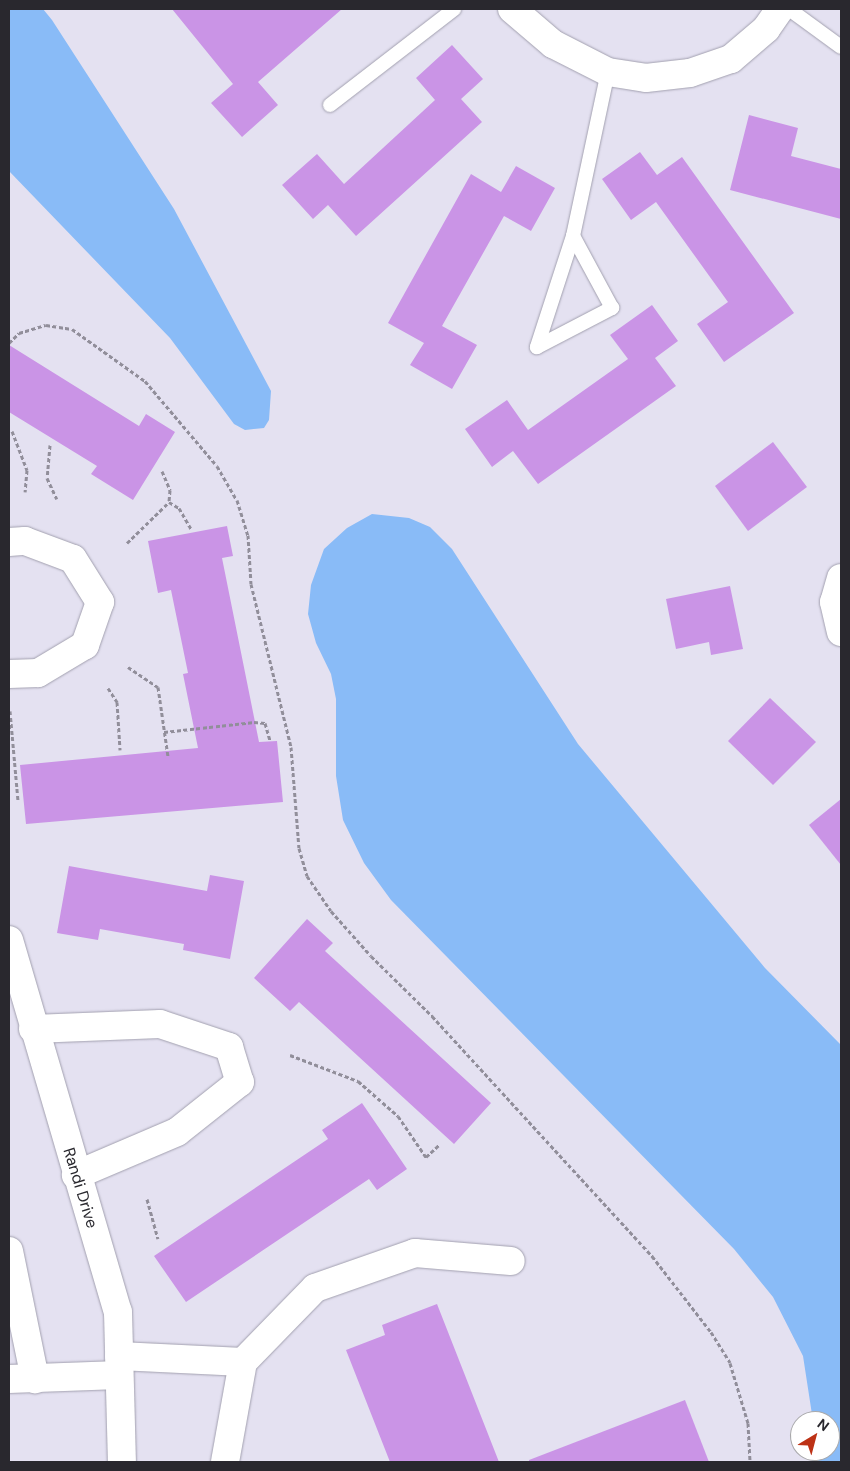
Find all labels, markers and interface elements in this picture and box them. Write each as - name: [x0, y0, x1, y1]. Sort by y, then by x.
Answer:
- street label: Randi Drive: [59, 1145, 101, 1231]
- north arrow: [790, 1411, 840, 1461]
- text: N: [814, 1415, 833, 1435]

